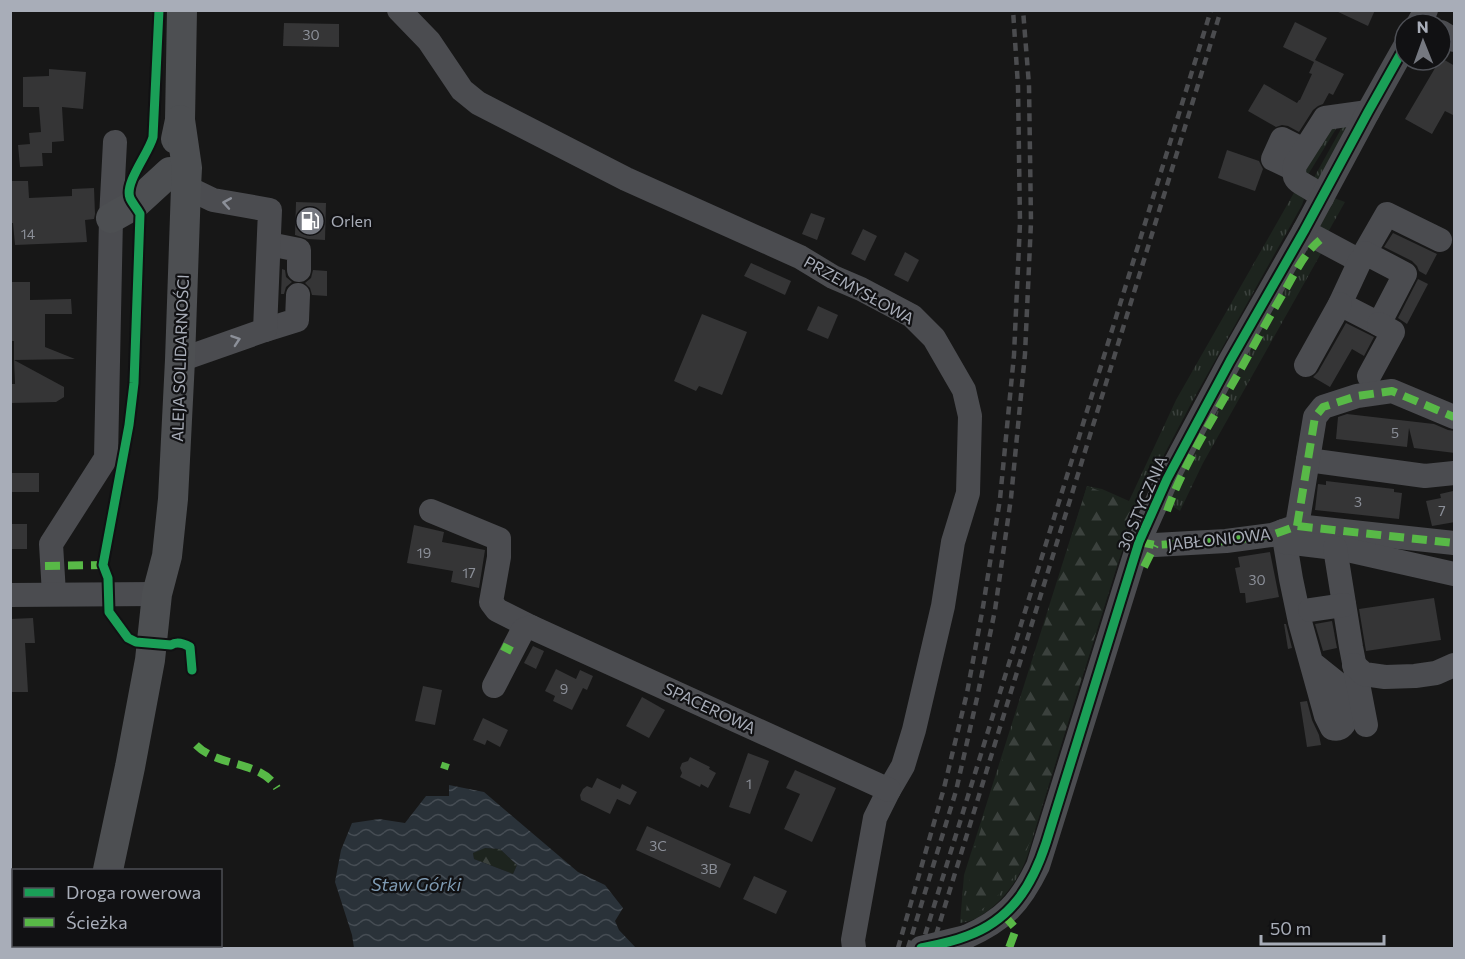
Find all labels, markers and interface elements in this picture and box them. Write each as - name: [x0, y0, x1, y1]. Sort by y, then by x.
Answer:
- north arrow: [1393, 12, 1453, 72]
- text: N: [1417, 17, 1429, 36]
- house number: 30: [302, 26, 320, 43]
- one-way arrow: [223, 197, 232, 209]
- fuel station icon: Orlen: [294, 205, 326, 237]
- place label: Orlen: [331, 211, 372, 230]
- house number: 14: [21, 225, 36, 242]
- street label: PRZEMYSŁOWA: [801, 251, 918, 328]
- street label: ALEJA SOLIDARNOŚCI: [167, 274, 192, 442]
- one-way arrow: [230, 335, 241, 348]
- house number: 5: [1391, 424, 1399, 441]
- street label: 30 STYCZNIA: [1113, 453, 1170, 553]
- house number: 3: [1354, 493, 1362, 510]
- house number: 7: [1438, 502, 1446, 519]
- street label: JABŁONIOWA: [1166, 524, 1271, 553]
- house number: 19: [417, 544, 431, 561]
- house number: 17: [462, 564, 476, 581]
- house number: 30: [1248, 571, 1266, 588]
- street label: SPACEROWA: [661, 678, 759, 737]
- house number: 9: [560, 680, 568, 697]
- house number: 1: [746, 775, 752, 792]
- house number: 3C: [649, 837, 667, 854]
- house number: 3B: [700, 860, 718, 877]
- legend: [12, 869, 222, 947]
- water label: Staw Górki: [371, 873, 462, 895]
- text: Droga rowerowa: [66, 881, 201, 903]
- scale bar: [1261, 908, 1384, 946]
- text: Ścieżka: [66, 911, 128, 933]
- text: 50 m: [1270, 917, 1311, 939]

